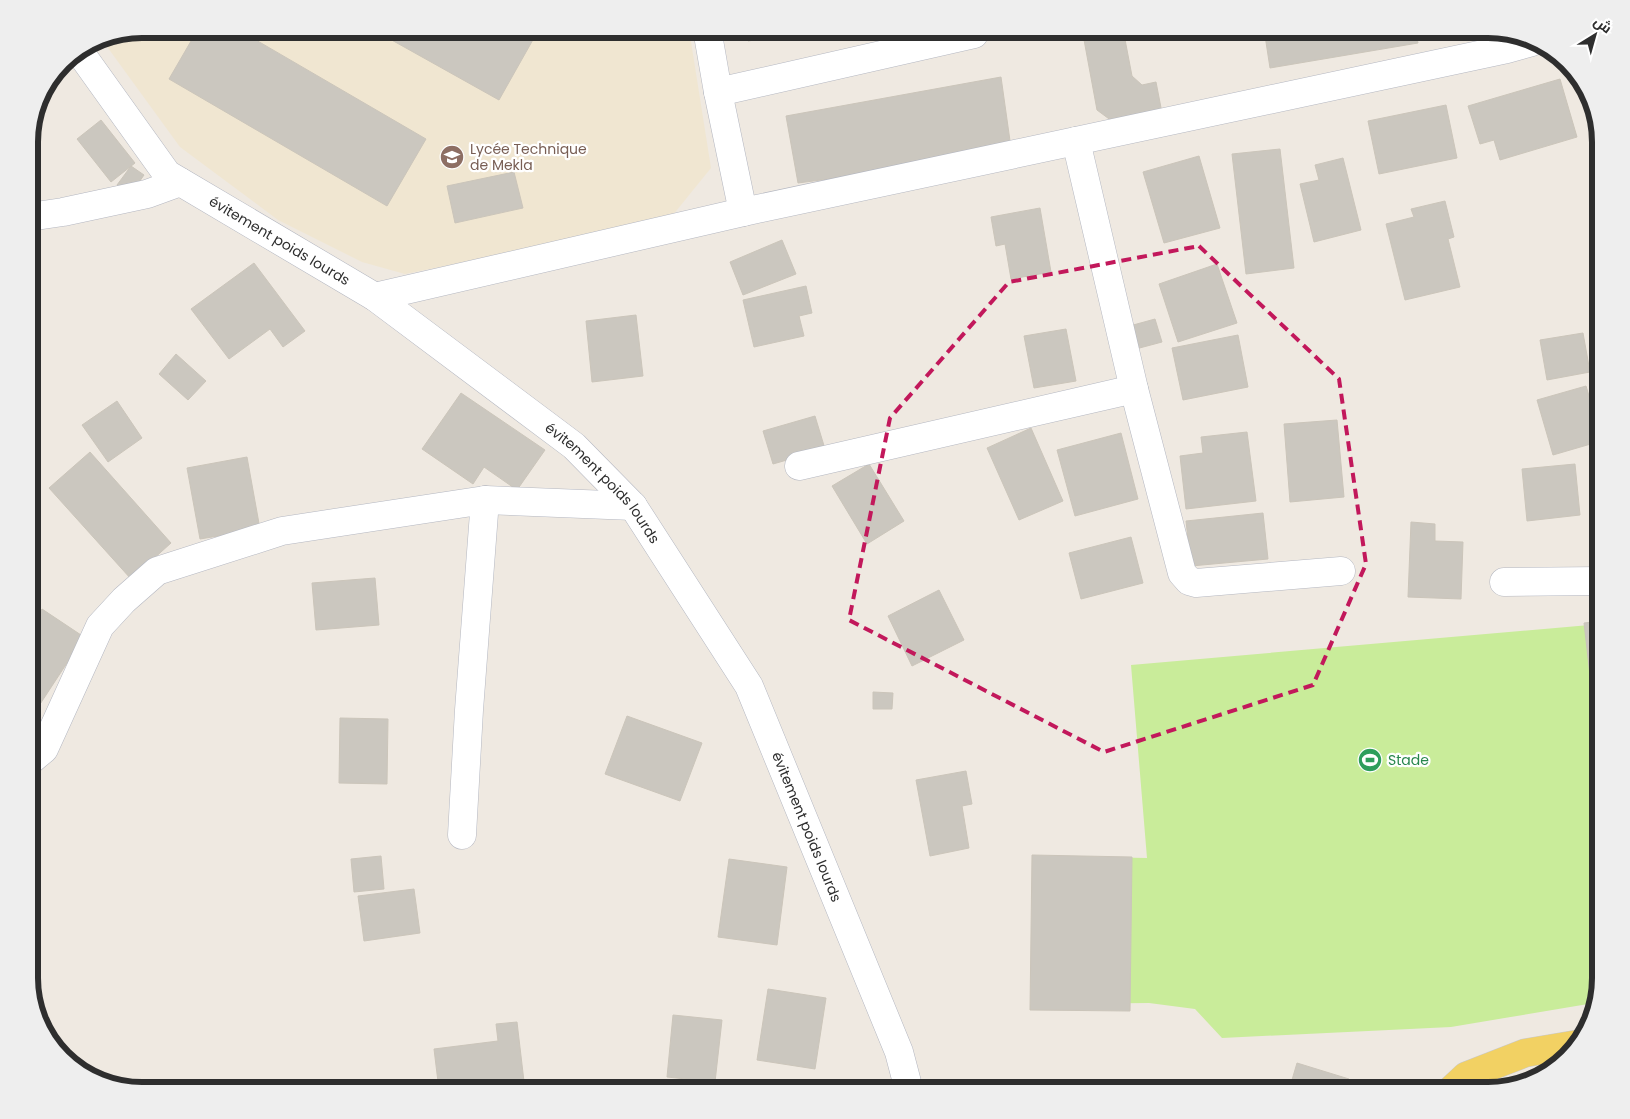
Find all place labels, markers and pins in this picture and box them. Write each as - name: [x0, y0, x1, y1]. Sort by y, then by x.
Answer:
- place label: Lycée Technique de Mekla: [470, 139, 587, 175]
- school or university icon: Lycée Technique de Mekla: [439, 144, 465, 170]
- sports icon: Stade: [1357, 747, 1383, 773]
- place label: Stade: [1388, 750, 1429, 770]

